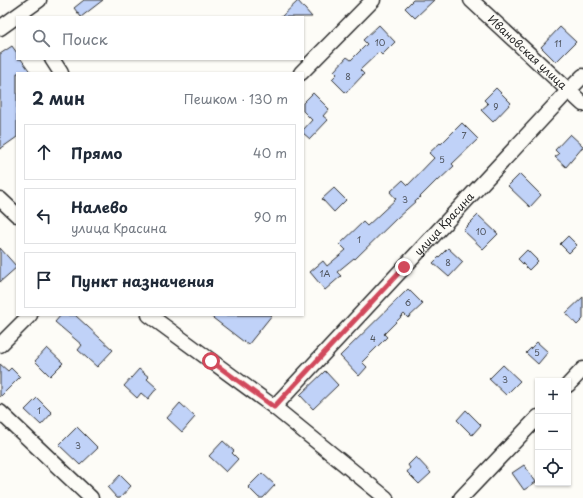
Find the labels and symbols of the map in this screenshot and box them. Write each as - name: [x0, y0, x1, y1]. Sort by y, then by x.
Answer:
- street label: Ивановская улица: [484, 11, 571, 93]
- house number: 10: [375, 35, 386, 49]
- house number: 11: [554, 36, 562, 50]
- house number: 8: [345, 69, 351, 83]
- house number: 9: [493, 99, 499, 113]
- house number: 7: [461, 128, 467, 142]
- house number: 5: [439, 152, 445, 166]
- street label: улица Красина: [410, 188, 478, 259]
- house number: 3: [402, 192, 408, 206]
- house number: 10: [476, 224, 487, 238]
- house number: 1: [357, 232, 361, 246]
- house number: 8: [445, 255, 451, 269]
- route end: [395, 258, 413, 276]
- house number: 1А: [320, 266, 331, 280]
- house number: 6: [405, 295, 411, 309]
- house number: 4: [370, 331, 376, 345]
- house number: 5: [534, 345, 540, 359]
- route start: [202, 352, 220, 370]
- house number: 3: [502, 372, 508, 386]
- house number: 1: [37, 403, 41, 417]
- house number: 3: [75, 438, 81, 452]

